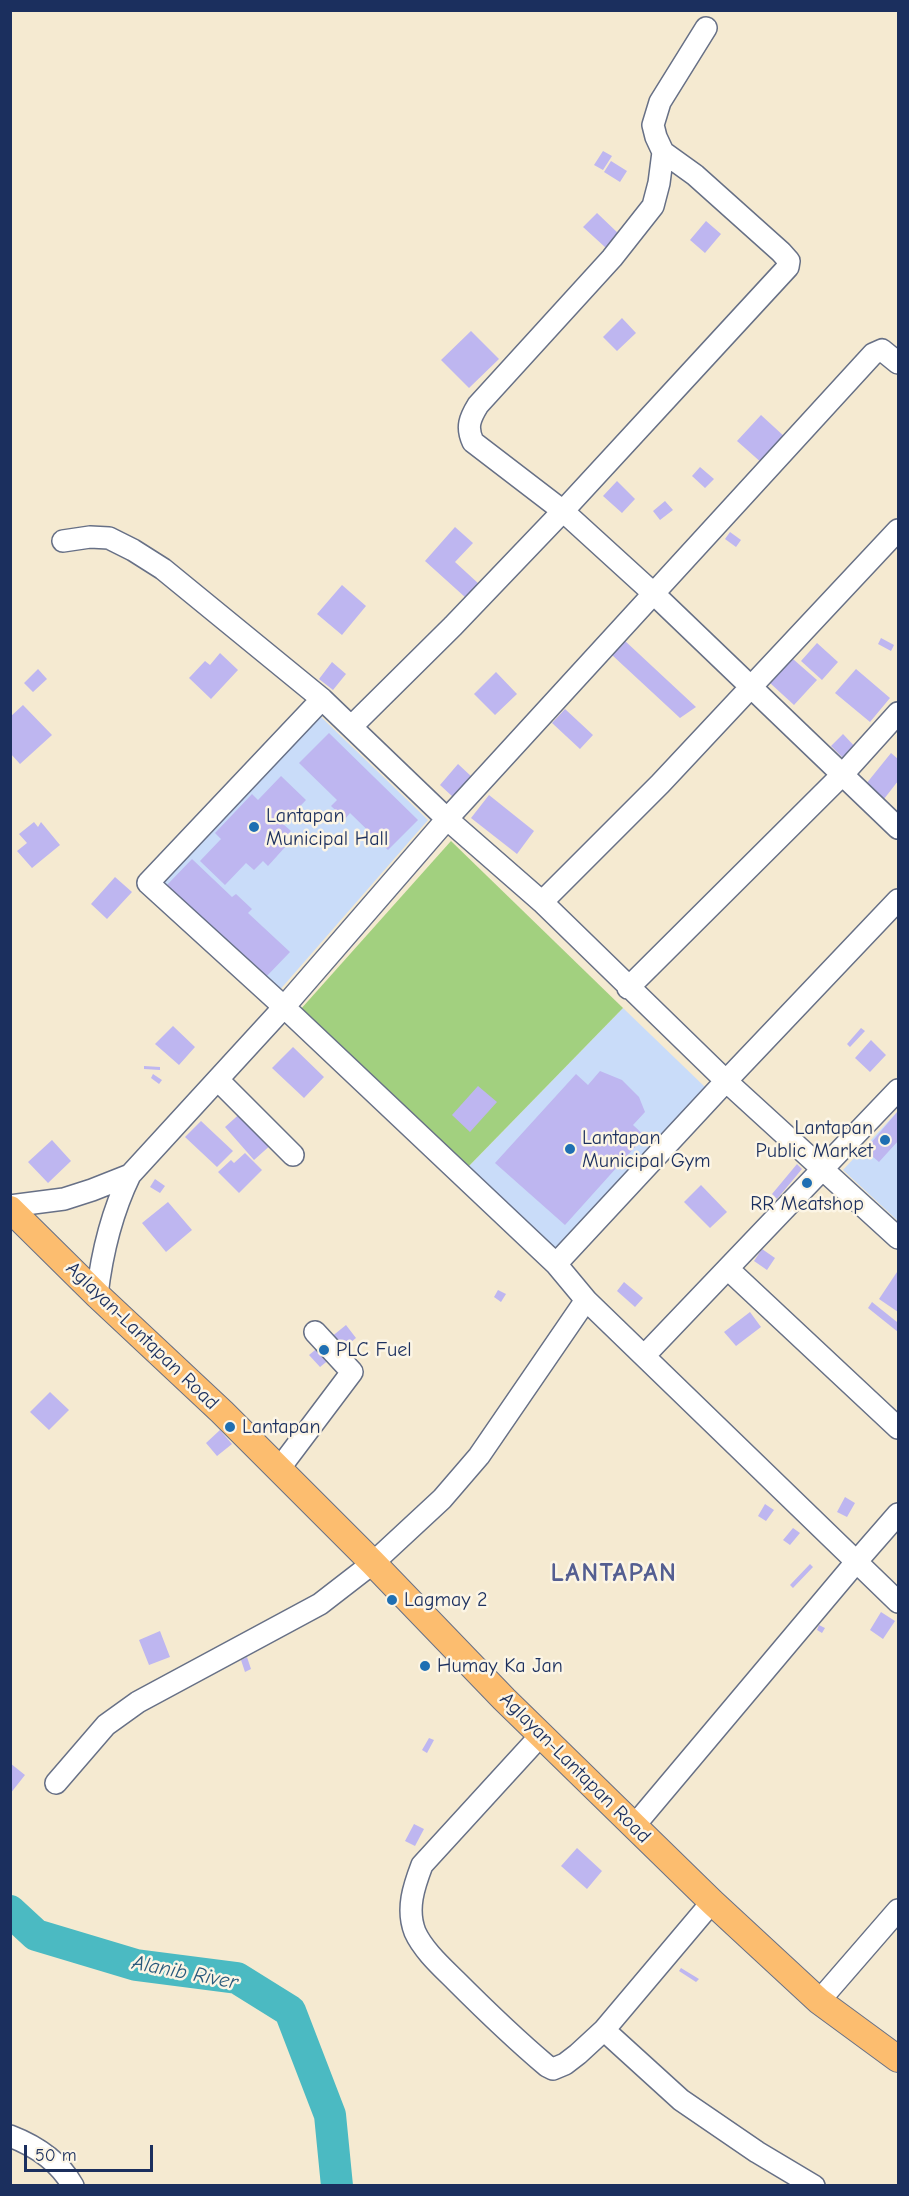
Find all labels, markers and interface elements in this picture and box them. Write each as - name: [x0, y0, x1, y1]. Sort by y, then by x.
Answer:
- place label: Lantapan Municipal Hall: [266, 804, 388, 851]
- marker: Lantapan Municipal Hall: [247, 820, 261, 834]
- place label: Lantapan Public Market: [756, 1116, 873, 1163]
- place label: Lantapan Municipal Gym: [582, 1126, 711, 1173]
- marker: Lantapan Public Market: [878, 1133, 892, 1147]
- marker: Lantapan Municipal Gym: [563, 1142, 577, 1156]
- marker: RR Meatshop: [800, 1176, 814, 1190]
- place label: RR Meatshop: [750, 1192, 864, 1216]
- street label: Aglayan-Lantapan Road: [61, 1257, 223, 1415]
- place label: PLC Fuel: [336, 1338, 412, 1362]
- marker: PLC Fuel: [317, 1343, 331, 1357]
- place label: Lantapan: [242, 1415, 320, 1439]
- marker: Lantapan: [223, 1420, 237, 1434]
- district label: LANTAPAN: [550, 1558, 678, 1590]
- place label: Lagmay 2: [404, 1588, 488, 1612]
- marker: Lagmay 2: [385, 1593, 399, 1607]
- place label: Humay Ka Jan: [437, 1654, 563, 1678]
- marker: Humay Ka Jan: [418, 1659, 432, 1673]
- street label: Aglayan-Lantapan Road: [495, 1688, 655, 1848]
- water label: Alanib River: [130, 1950, 240, 1996]
- scale bar: [27, 2133, 156, 2171]
- text: 50 m: [35, 2145, 77, 2166]

